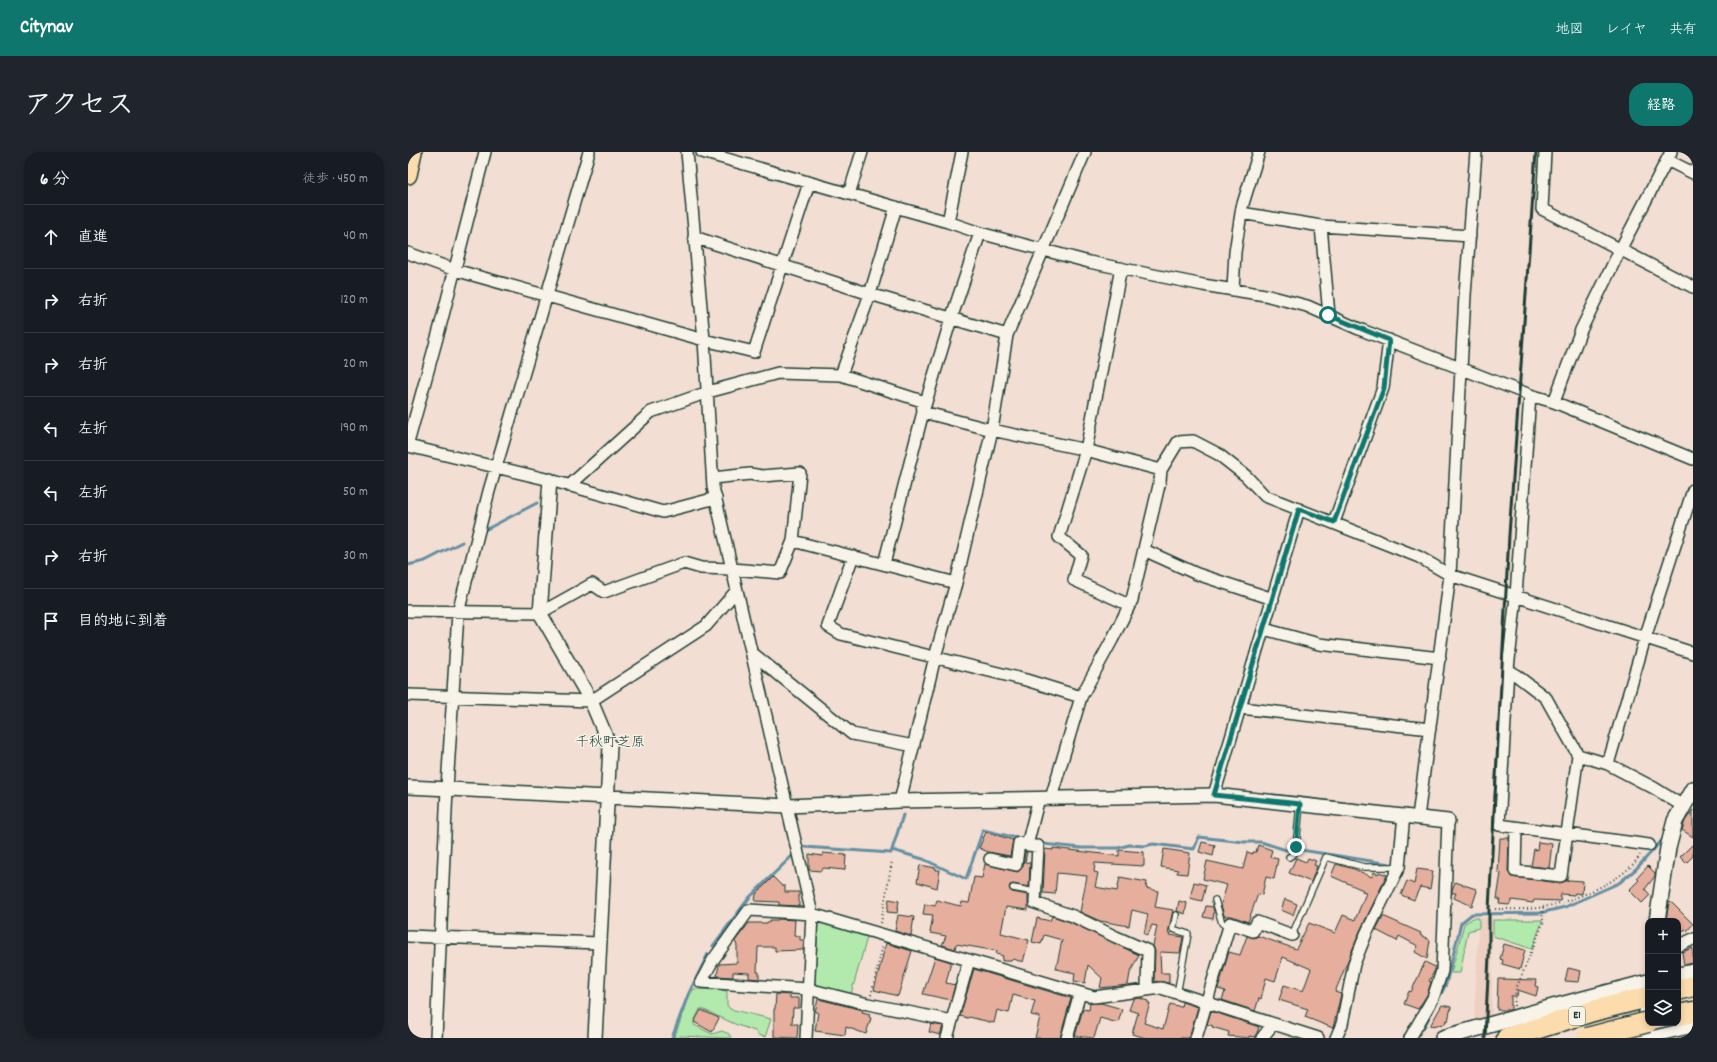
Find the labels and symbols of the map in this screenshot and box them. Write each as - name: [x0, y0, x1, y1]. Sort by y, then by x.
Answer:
- route start: [1319, 306, 1337, 324]
- district label: 千秋町芝原: [575, 733, 645, 753]
- route end: [1287, 838, 1305, 856]
- road number: E1: [1569, 1007, 1585, 1025]

